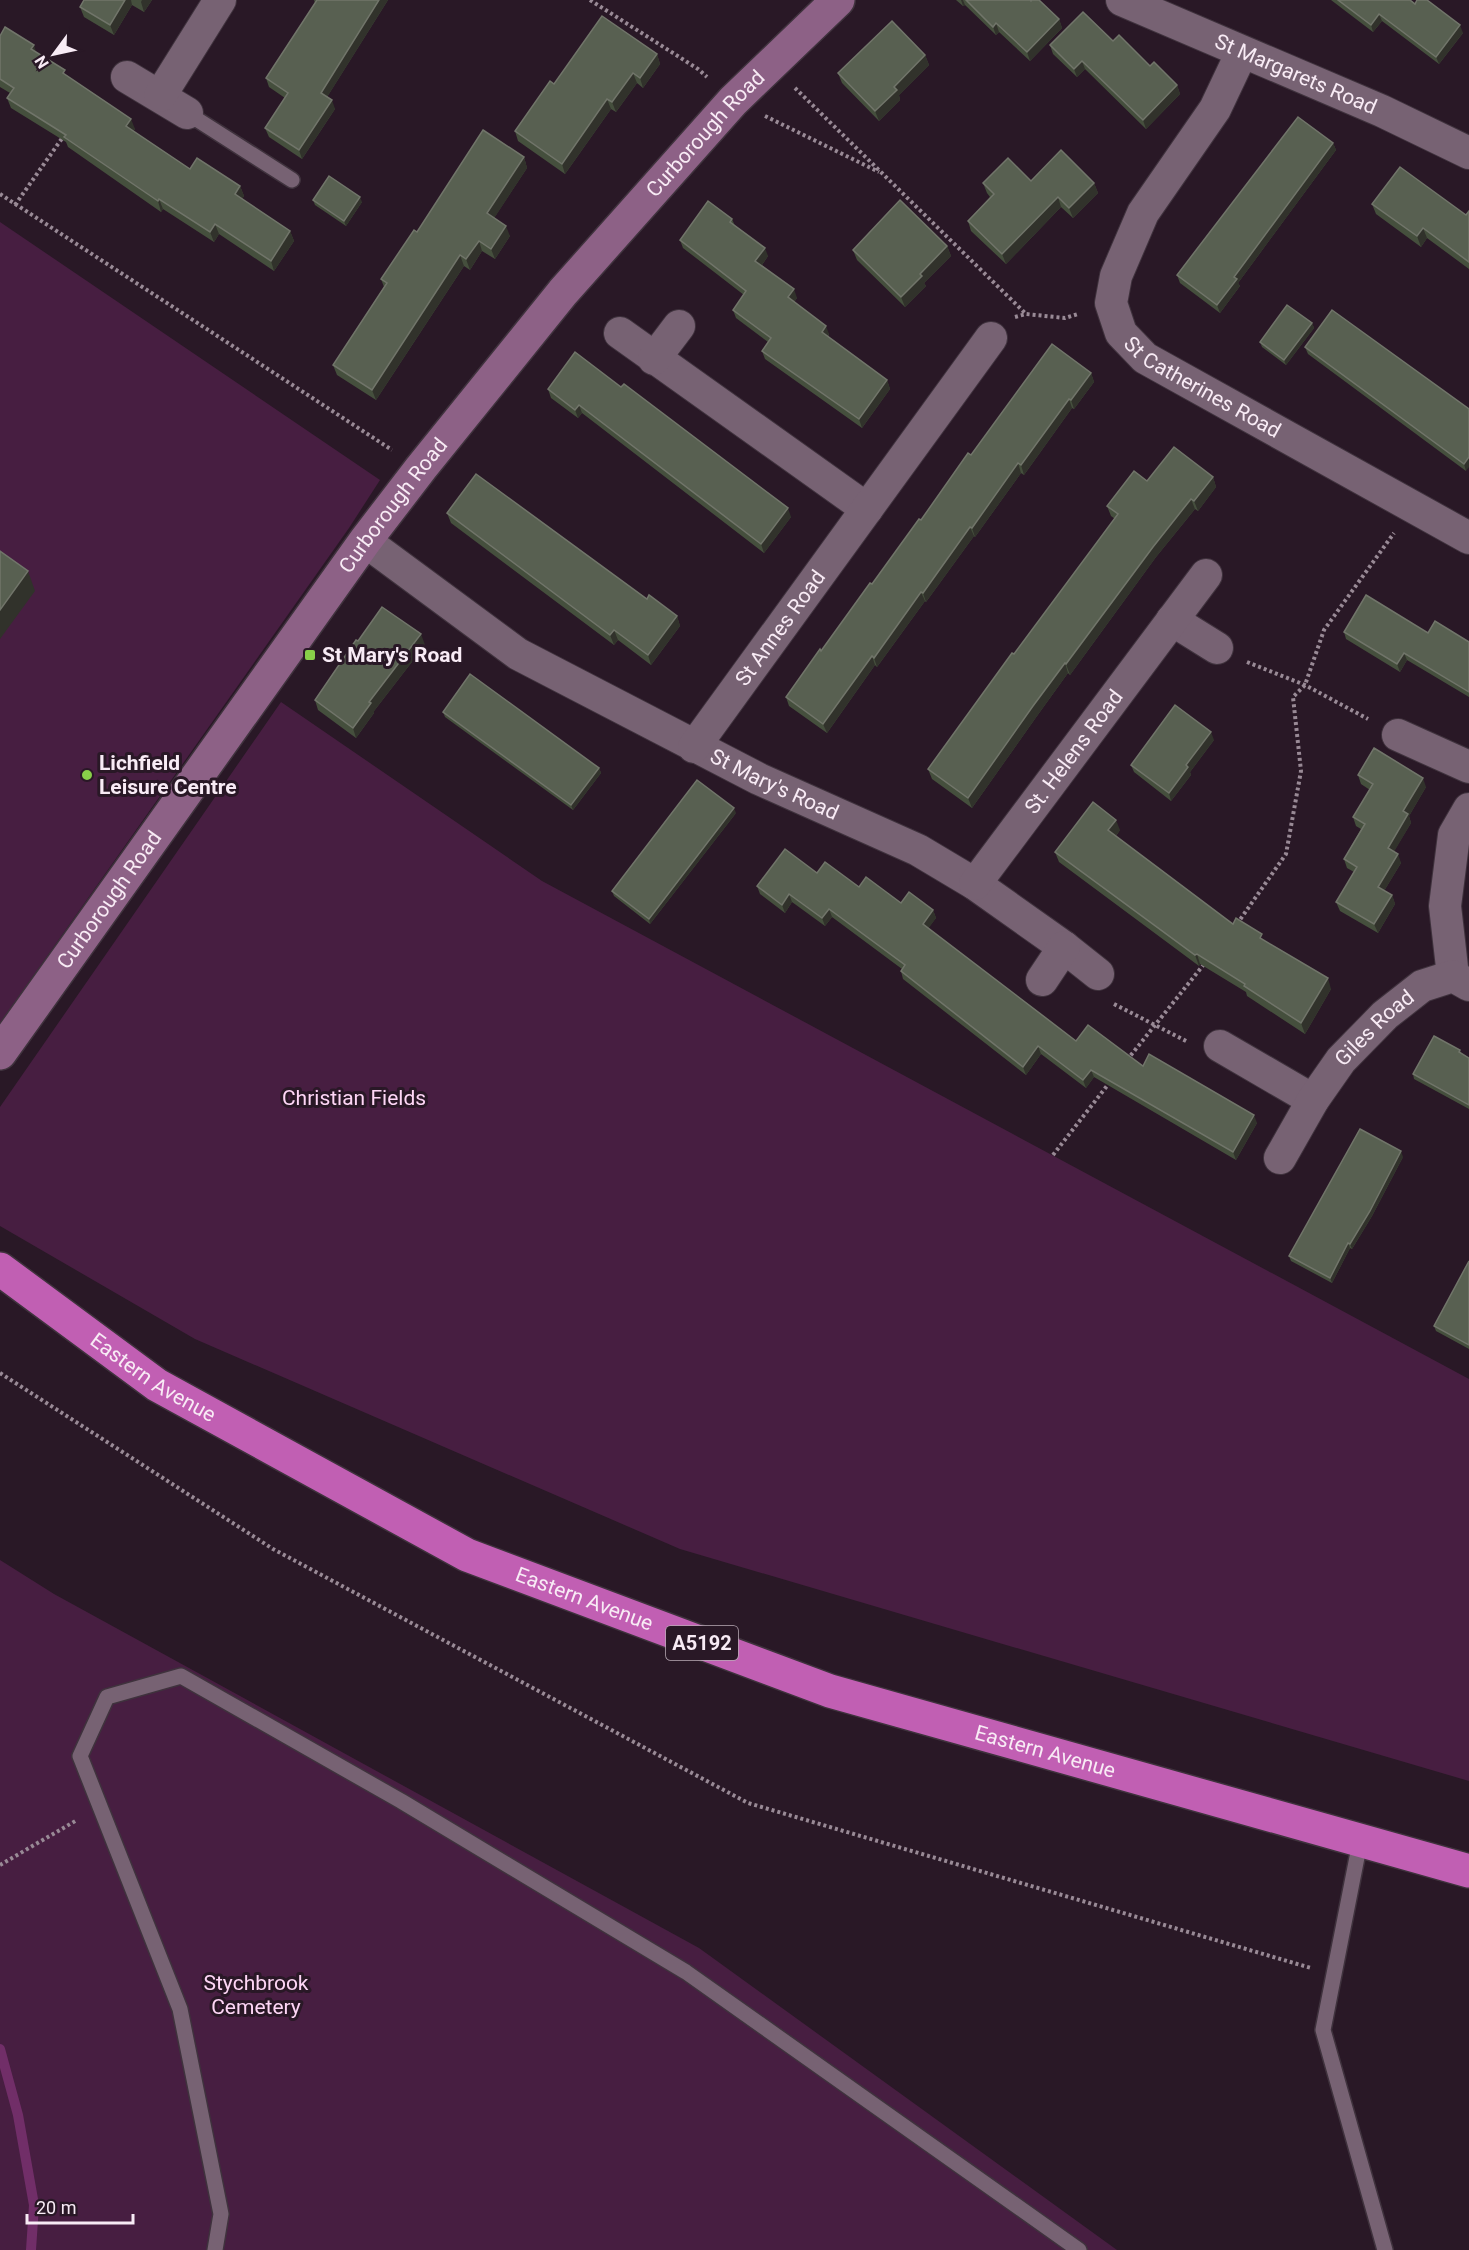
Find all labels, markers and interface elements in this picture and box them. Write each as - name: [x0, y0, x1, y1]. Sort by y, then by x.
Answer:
- north arrow: [24, 24, 84, 84]
- street label: St Margarets Road: [1211, 29, 1380, 119]
- text: N: [31, 52, 53, 72]
- street label: Curborough Road: [641, 65, 769, 202]
- street label: St Catherines Road: [1119, 332, 1285, 443]
- street label: Curborough Road: [334, 433, 452, 578]
- street label: St Annes Road: [730, 566, 830, 690]
- place label: St Mary's Road: [322, 643, 462, 667]
- marker: St Mary's Road: [303, 648, 317, 662]
- street label: St. Helens Road: [1020, 685, 1128, 818]
- street label: St Mary's Road: [706, 744, 842, 825]
- place label: Lichfield Leisure Centre: [99, 751, 237, 799]
- marker: Lichfield Leisure Centre: [80, 768, 94, 782]
- street label: Curborough Road: [52, 826, 166, 973]
- street label: Giles Road: [1330, 985, 1419, 1071]
- park label: Christian Fields: [282, 1086, 426, 1110]
- street label: Eastern Avenue: [86, 1328, 220, 1427]
- street label: Eastern Avenue: [512, 1562, 656, 1636]
- road number: A5192: [666, 1626, 738, 1660]
- street label: Eastern Avenue: [972, 1720, 1118, 1783]
- park label: Stychbrook Cemetery: [204, 1971, 309, 2019]
- scale bar: [27, 2187, 134, 2225]
- text: 20 m: [36, 2197, 76, 2218]

